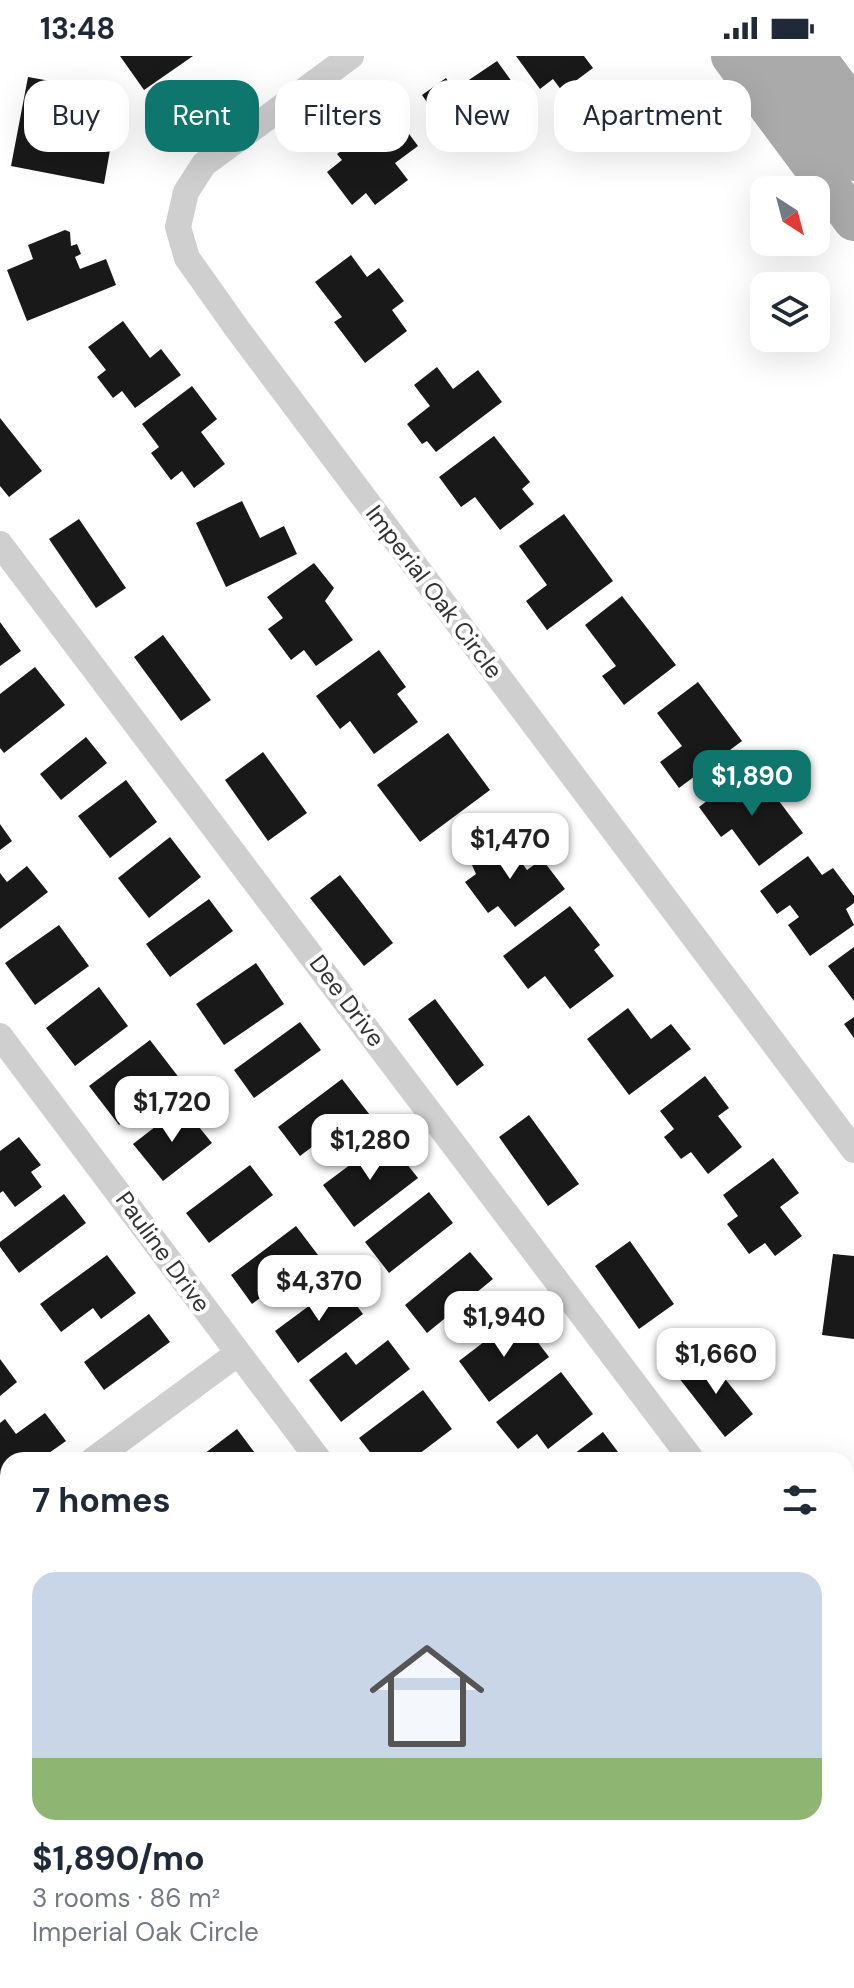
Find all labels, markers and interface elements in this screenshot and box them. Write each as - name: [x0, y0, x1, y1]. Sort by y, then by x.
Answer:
- text: 13:48: [40, 9, 115, 48]
- chip: Buy: [24, 80, 129, 152]
- chip: Rent: [145, 80, 259, 152]
- chip: Filters: [275, 80, 410, 152]
- chip: New: [426, 80, 538, 152]
- chip: Apartment: [554, 80, 751, 152]
- north arrow: [750, 176, 830, 256]
- map controls: [750, 176, 830, 352]
- button: layers: [750, 272, 830, 352]
- street label: Imperial Oak Circle: [359, 499, 510, 685]
- pin: $1,890: [687, 750, 817, 818]
- text: $1,890: [711, 759, 793, 793]
- pin: $1,470: [445, 813, 575, 881]
- text: $1,470: [470, 822, 550, 856]
- street label: Dee Drive: [303, 949, 392, 1053]
- pin: $1,720: [107, 1076, 237, 1144]
- text: $1,720: [133, 1085, 211, 1119]
- pin: $1,280: [305, 1114, 435, 1182]
- text: $1,280: [329, 1123, 411, 1157]
- street label: Pauline Drive: [109, 1185, 218, 1318]
- pin: $4,370: [254, 1255, 384, 1323]
- text: $4,370: [276, 1264, 362, 1298]
- pin: $1,940: [439, 1291, 569, 1359]
- text: $1,940: [462, 1300, 546, 1334]
- pin: $1,660: [651, 1328, 781, 1396]
- text: $1,660: [675, 1337, 757, 1371]
- text: 7 homes: [32, 1478, 171, 1523]
- icon: filters: [778, 1478, 822, 1522]
- icon: home: [355, 1624, 499, 1768]
- text: $1,890/mo: [32, 1836, 205, 1881]
- text: 3 rooms · 86 m²: [32, 1881, 220, 1915]
- text: Imperial Oak Circle: [32, 1915, 259, 1949]

